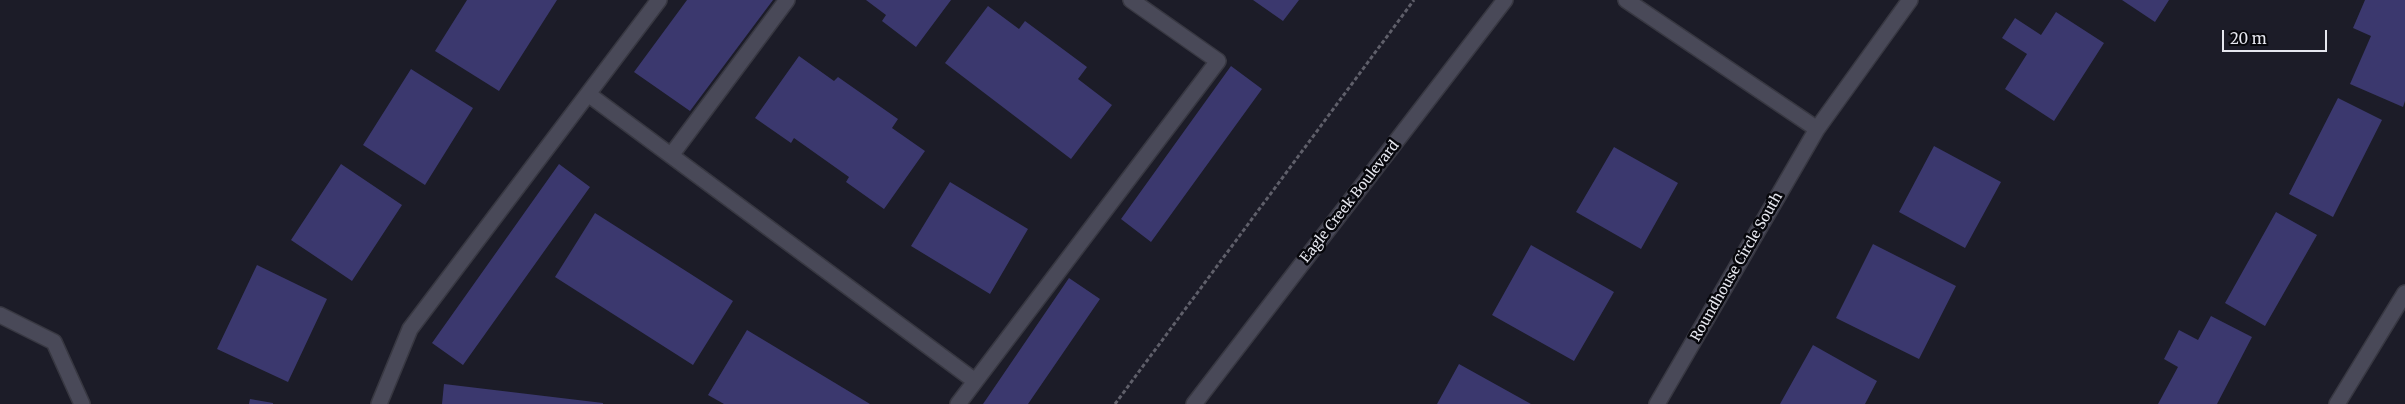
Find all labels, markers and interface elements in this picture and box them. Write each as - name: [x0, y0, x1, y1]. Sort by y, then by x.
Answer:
- scale bar: [2225, 20, 2330, 52]
- text: 20 m: [2230, 29, 2267, 48]
- street label: Eagle Creek Boulevard: [1297, 138, 1403, 266]
- street label: Roundhouse Circle South: [1687, 190, 1787, 344]

